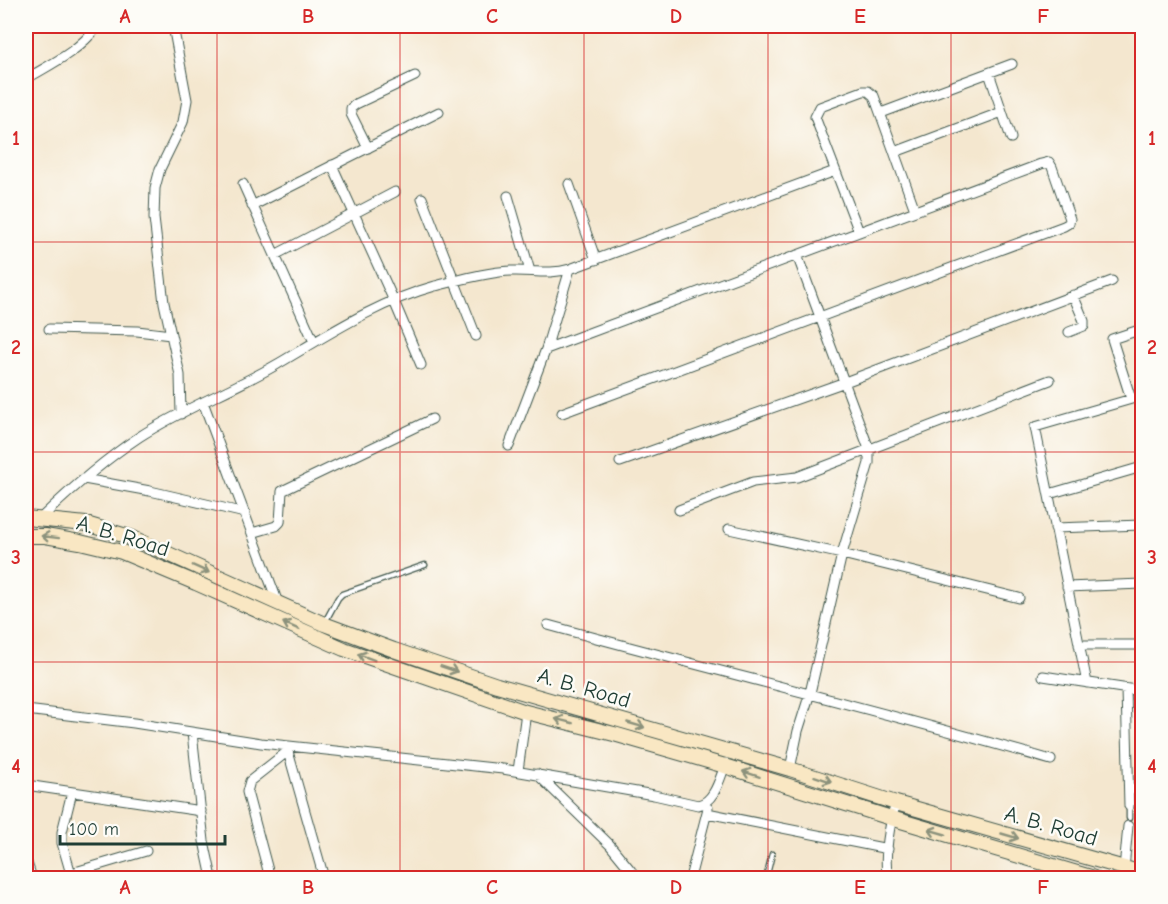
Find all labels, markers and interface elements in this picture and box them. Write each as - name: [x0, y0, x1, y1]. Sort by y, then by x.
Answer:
- text: A: [119, 5, 131, 28]
- text: B: [302, 5, 314, 28]
- text: C: [486, 5, 498, 28]
- text: D: [670, 5, 682, 28]
- text: E: [854, 5, 866, 28]
- text: F: [1037, 5, 1049, 28]
- text: 1: [12, 127, 20, 150]
- text: 1: [1148, 127, 1156, 150]
- text: 2: [11, 336, 21, 359]
- text: 2: [1147, 336, 1157, 359]
- street label: A. B. Road: [74, 510, 172, 562]
- one-way arrow: [40, 532, 60, 543]
- text: 3: [11, 546, 21, 569]
- text: 3: [1147, 546, 1157, 569]
- one-way arrow: [192, 564, 210, 575]
- one-way arrow: [282, 620, 300, 631]
- one-way arrow: [357, 651, 376, 662]
- street label: A. B. Road: [535, 662, 633, 714]
- one-way arrow: [439, 664, 458, 675]
- one-way arrow: [554, 715, 573, 727]
- one-way arrow: [626, 720, 645, 731]
- text: 4: [11, 755, 21, 778]
- text: 4: [1147, 755, 1157, 778]
- one-way arrow: [742, 768, 761, 779]
- one-way arrow: [813, 774, 832, 785]
- street label: A. B. Road: [1002, 800, 1100, 852]
- scale bar: [60, 808, 225, 846]
- text: 100 m: [69, 819, 119, 840]
- one-way arrow: [928, 826, 947, 837]
- one-way arrow: [1000, 831, 1019, 842]
- text: A: [119, 876, 131, 899]
- text: B: [302, 876, 314, 899]
- text: C: [486, 876, 498, 899]
- text: D: [670, 876, 682, 899]
- text: E: [854, 876, 866, 899]
- text: F: [1037, 876, 1049, 899]

